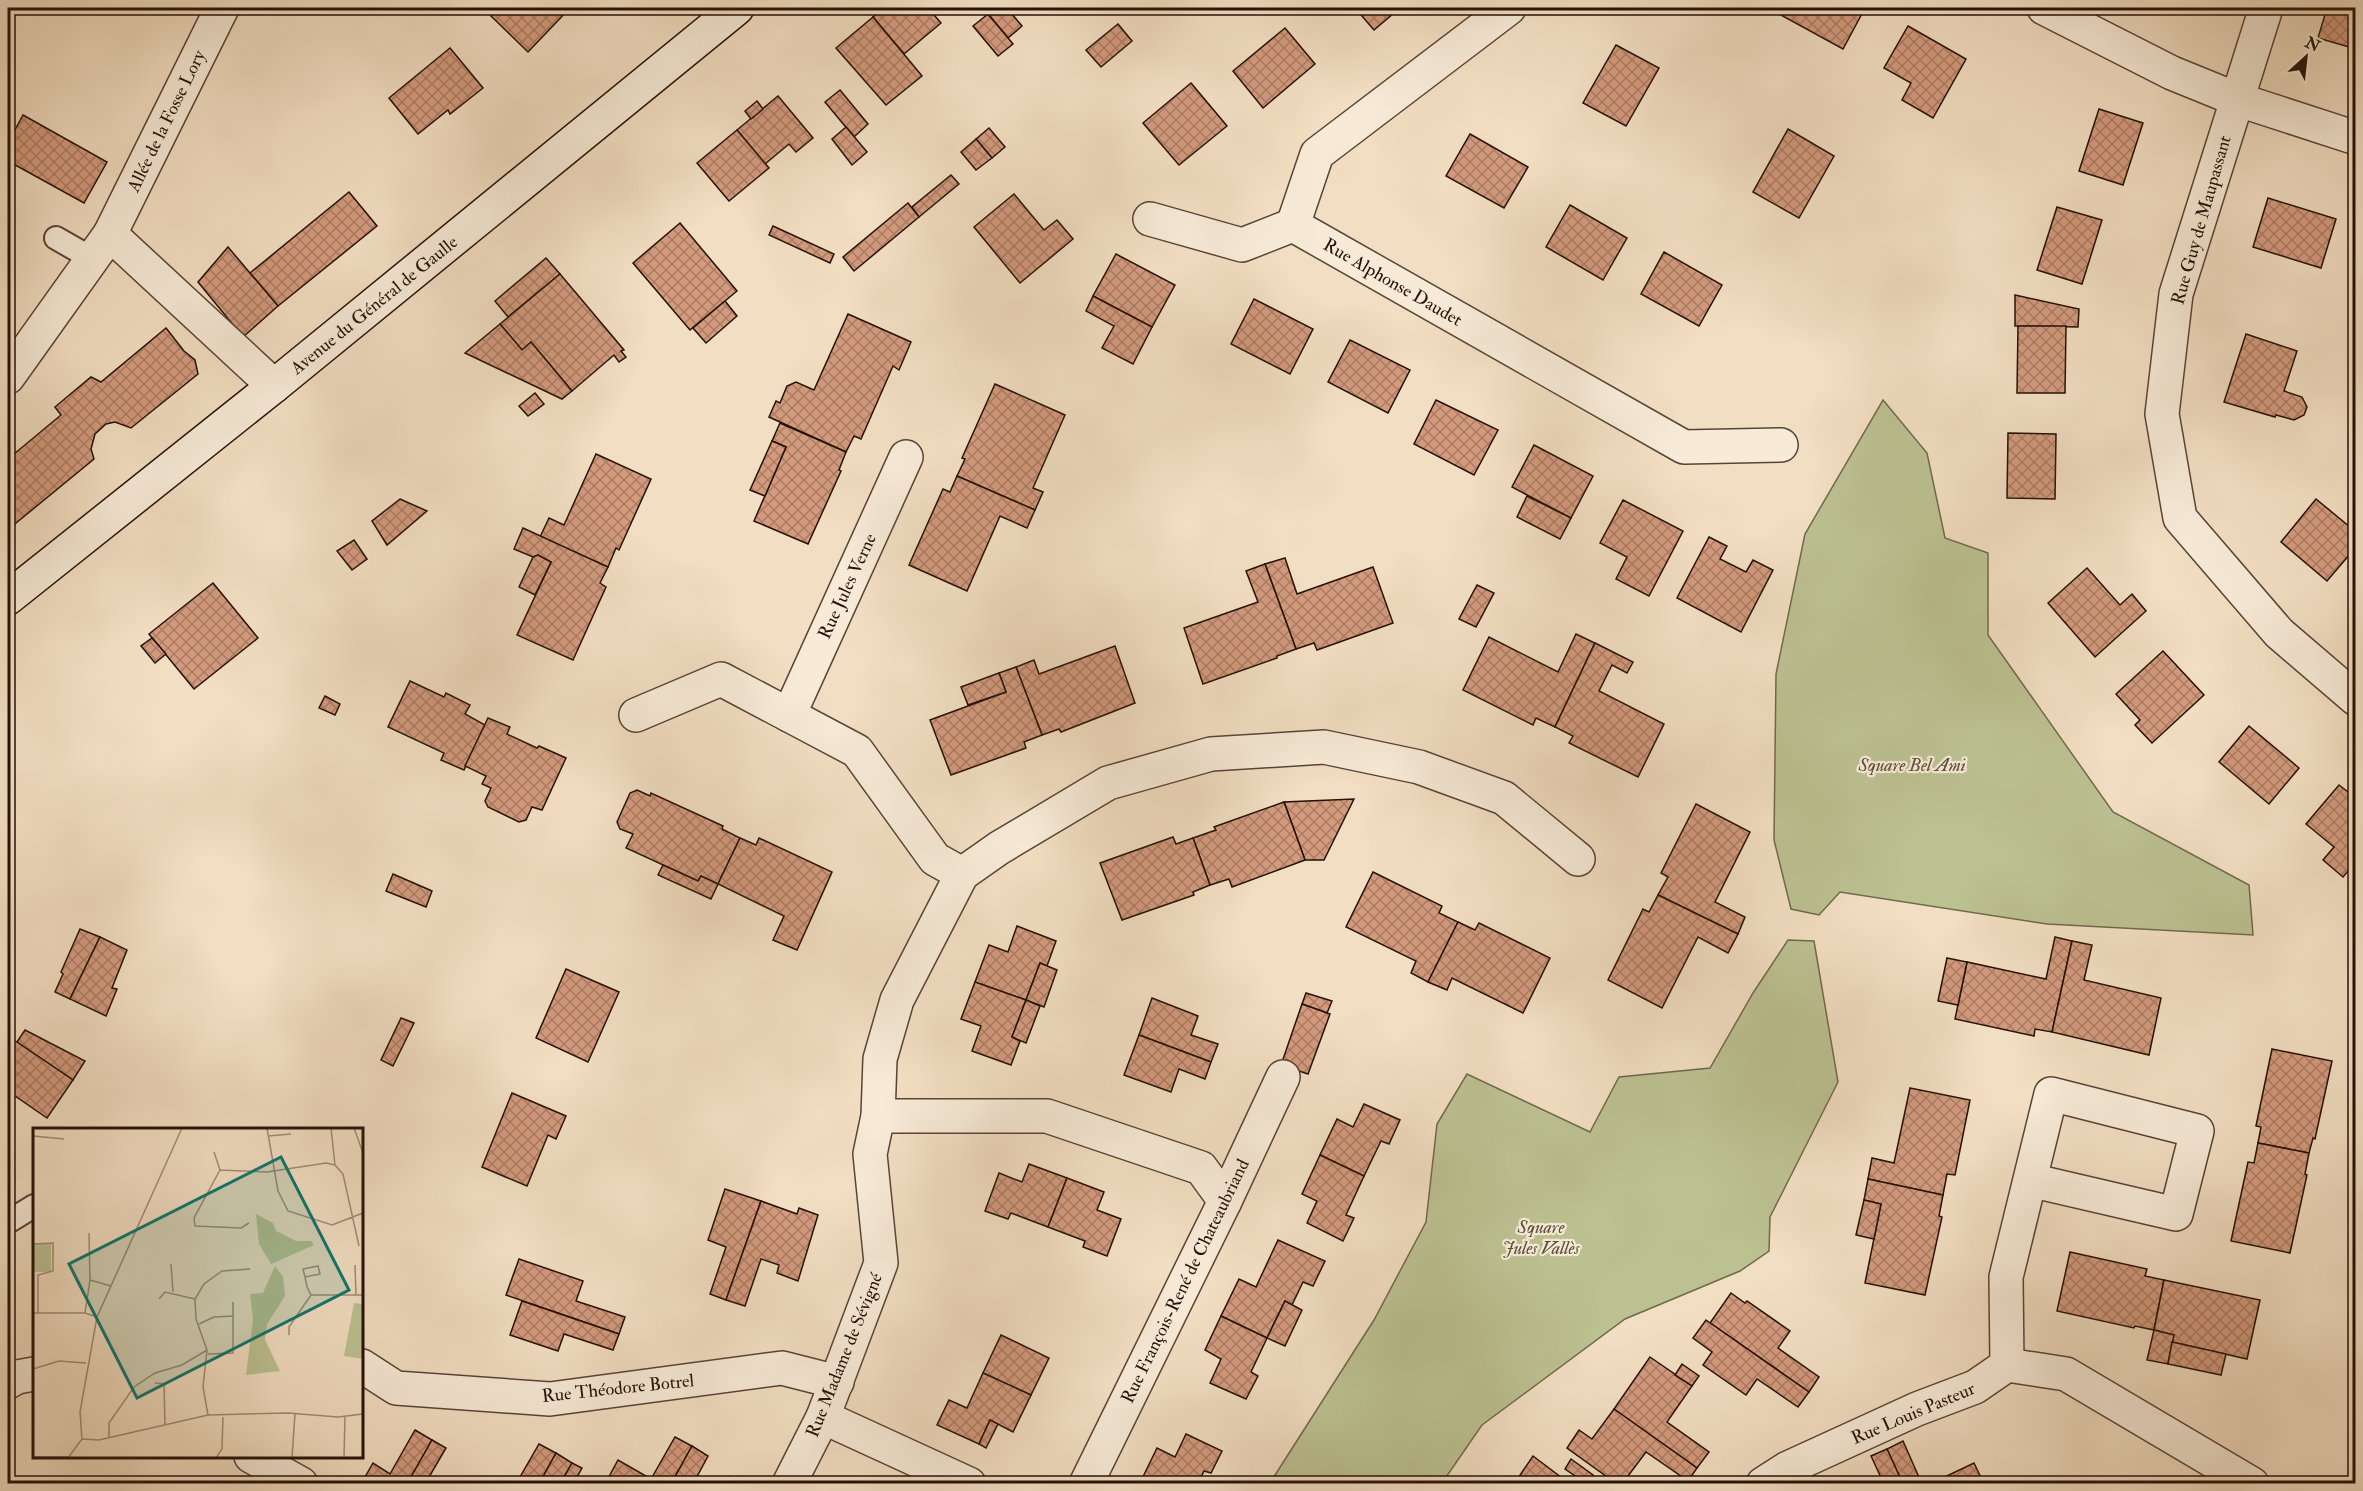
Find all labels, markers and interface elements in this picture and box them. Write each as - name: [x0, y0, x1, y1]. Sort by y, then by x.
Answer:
- north arrow: [2276, 27, 2336, 87]
- text: N: [2301, 32, 2324, 57]
- street label: Allée de la Fosse Lory: [122, 46, 211, 197]
- street label: Rue Guy de Maupassant: [2166, 133, 2237, 307]
- street label: Avenue du Général de Gaulle: [285, 231, 463, 381]
- street label: Rue Alphonse Daudet: [1319, 233, 1467, 332]
- street label: Rue Jules Verne: [813, 529, 882, 643]
- park label: Square Bel Ami: [1857, 754, 1966, 777]
- inset map: [33, 1128, 363, 1458]
- street label: Rue François-René de Chateaubriand: [1116, 1155, 1255, 1407]
- park label: Square Jules Vallès: [1502, 1216, 1581, 1260]
- street label: Rue Madame de Sévigné: [801, 1269, 888, 1441]
- street label: Rue Théodore Botrel: [541, 1369, 696, 1408]
- street label: Rue Louis Pasteur: [1848, 1377, 1979, 1450]

